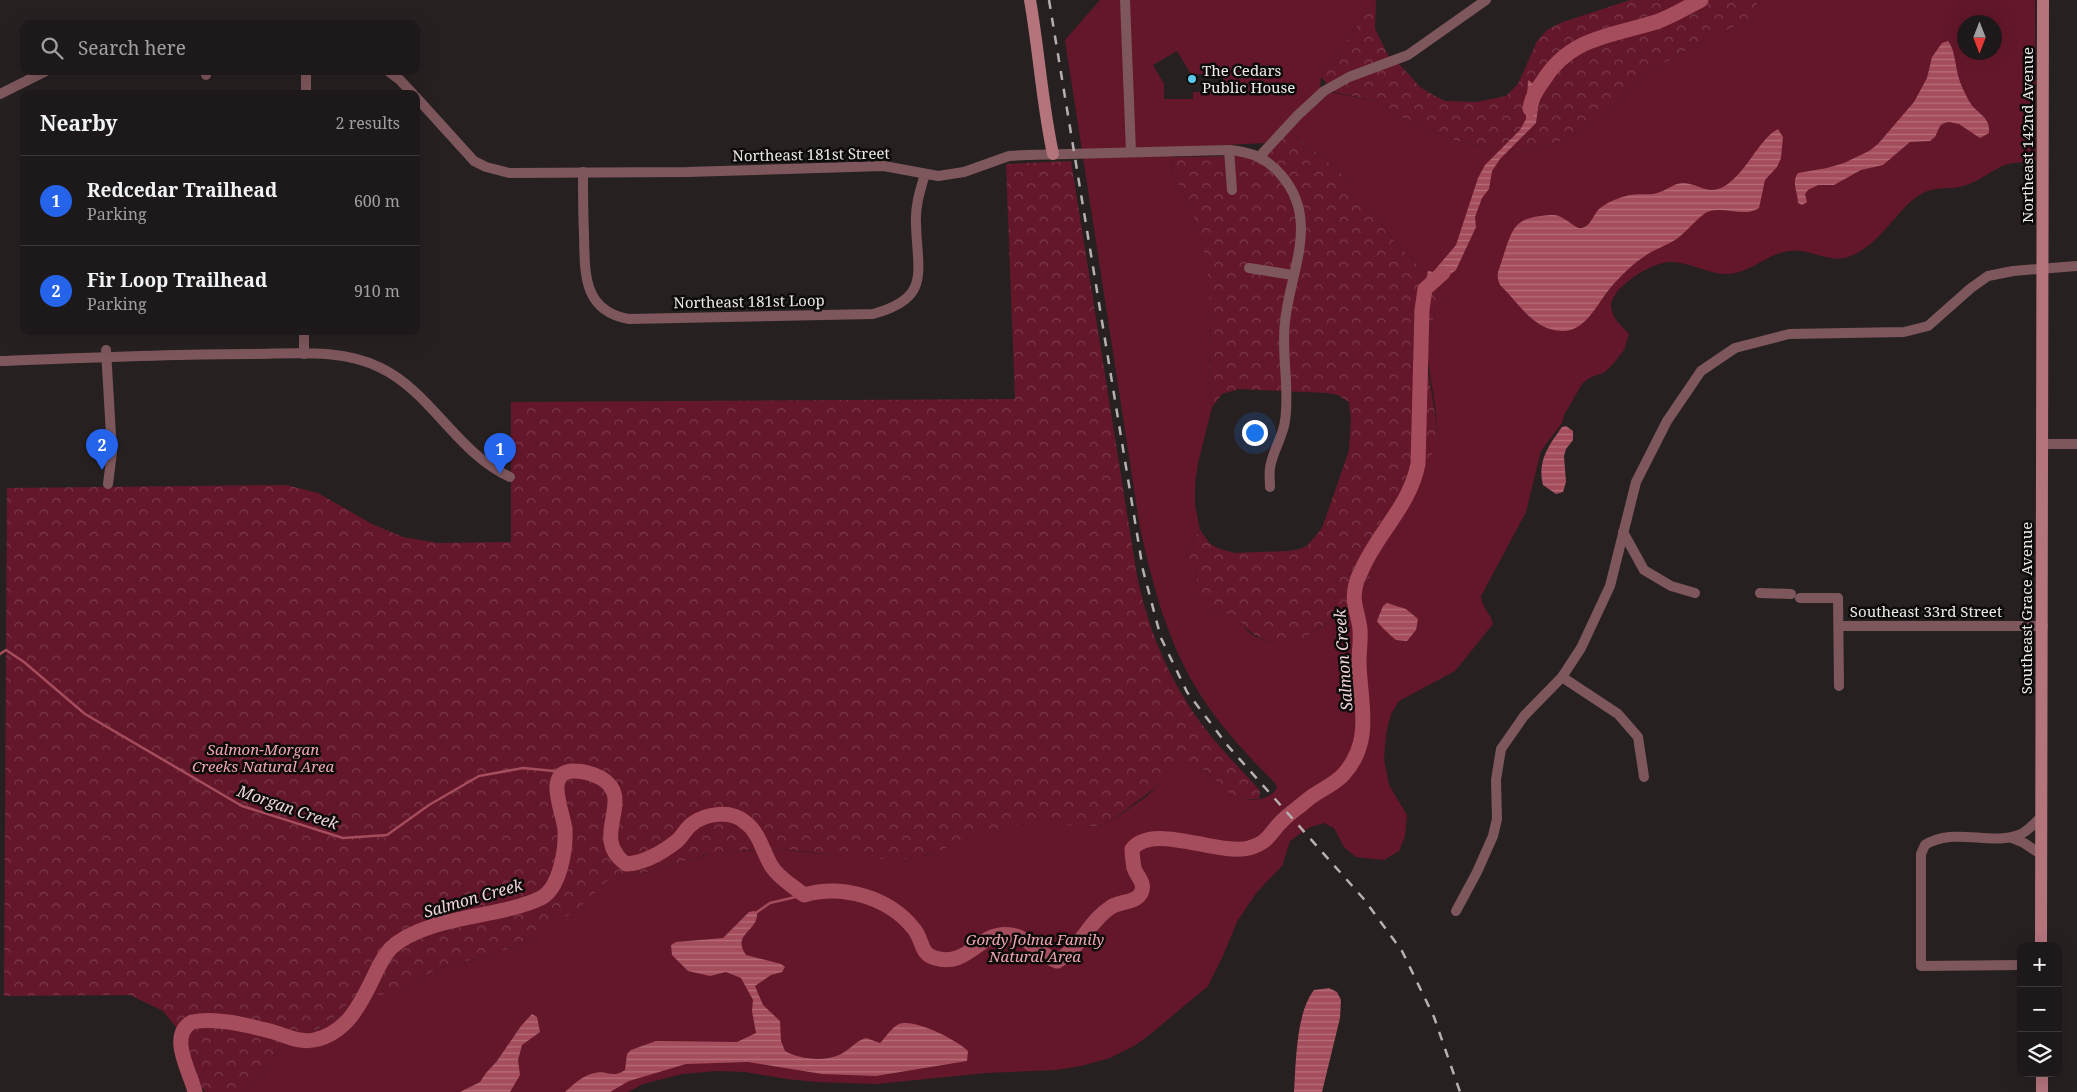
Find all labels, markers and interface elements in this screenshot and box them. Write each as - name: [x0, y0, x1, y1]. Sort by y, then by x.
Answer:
- north arrow: [1957, 15, 2002, 60]
- search box: [20, 20, 420, 75]
- icon: search: [38, 34, 66, 62]
- text: Search here: [78, 35, 186, 61]
- street label: Northeast 142nd Avenue: [2017, 47, 2037, 223]
- place label: The Cedars Public House: [1202, 60, 1295, 97]
- marker: The Cedars Public House: [1186, 73, 1198, 85]
- text: Nearby: [40, 109, 118, 137]
- text: 2 results: [336, 112, 400, 134]
- street label: Northeast 181st Street: [732, 143, 890, 165]
- text: Redcedar Trailhead: [87, 177, 277, 203]
- text: 1: [51, 190, 61, 212]
- text: 600 m: [354, 190, 400, 212]
- text: Parking: [87, 203, 147, 225]
- text: Fir Loop Trailhead: [87, 267, 267, 293]
- text: 2: [51, 280, 61, 302]
- text: 910 m: [354, 280, 400, 302]
- street label: Northeast 181st Loop: [673, 290, 825, 312]
- text: Parking: [87, 293, 147, 315]
- your location: [1242, 420, 1268, 446]
- pin: 2: [86, 429, 118, 470]
- pin: 1: [484, 433, 516, 474]
- street label: Southeast Grace Avenue: [2016, 522, 2036, 694]
- street label: Southeast 33rd Street: [1850, 601, 2002, 621]
- water label: Salmon Creek: [1328, 607, 1358, 712]
- park label: Salmon-Morgan Creeks Natural Area: [192, 739, 334, 776]
- water label: Morgan Creek: [234, 779, 342, 835]
- water label: Salmon Creek: [421, 873, 526, 923]
- park label: Gordy Jolma Family Natural Area: [966, 929, 1104, 966]
- map controls: [2017, 942, 2062, 1077]
- button: +: [2017, 942, 2062, 987]
- button: −: [2017, 987, 2062, 1032]
- button: layers: [2017, 1032, 2062, 1077]

